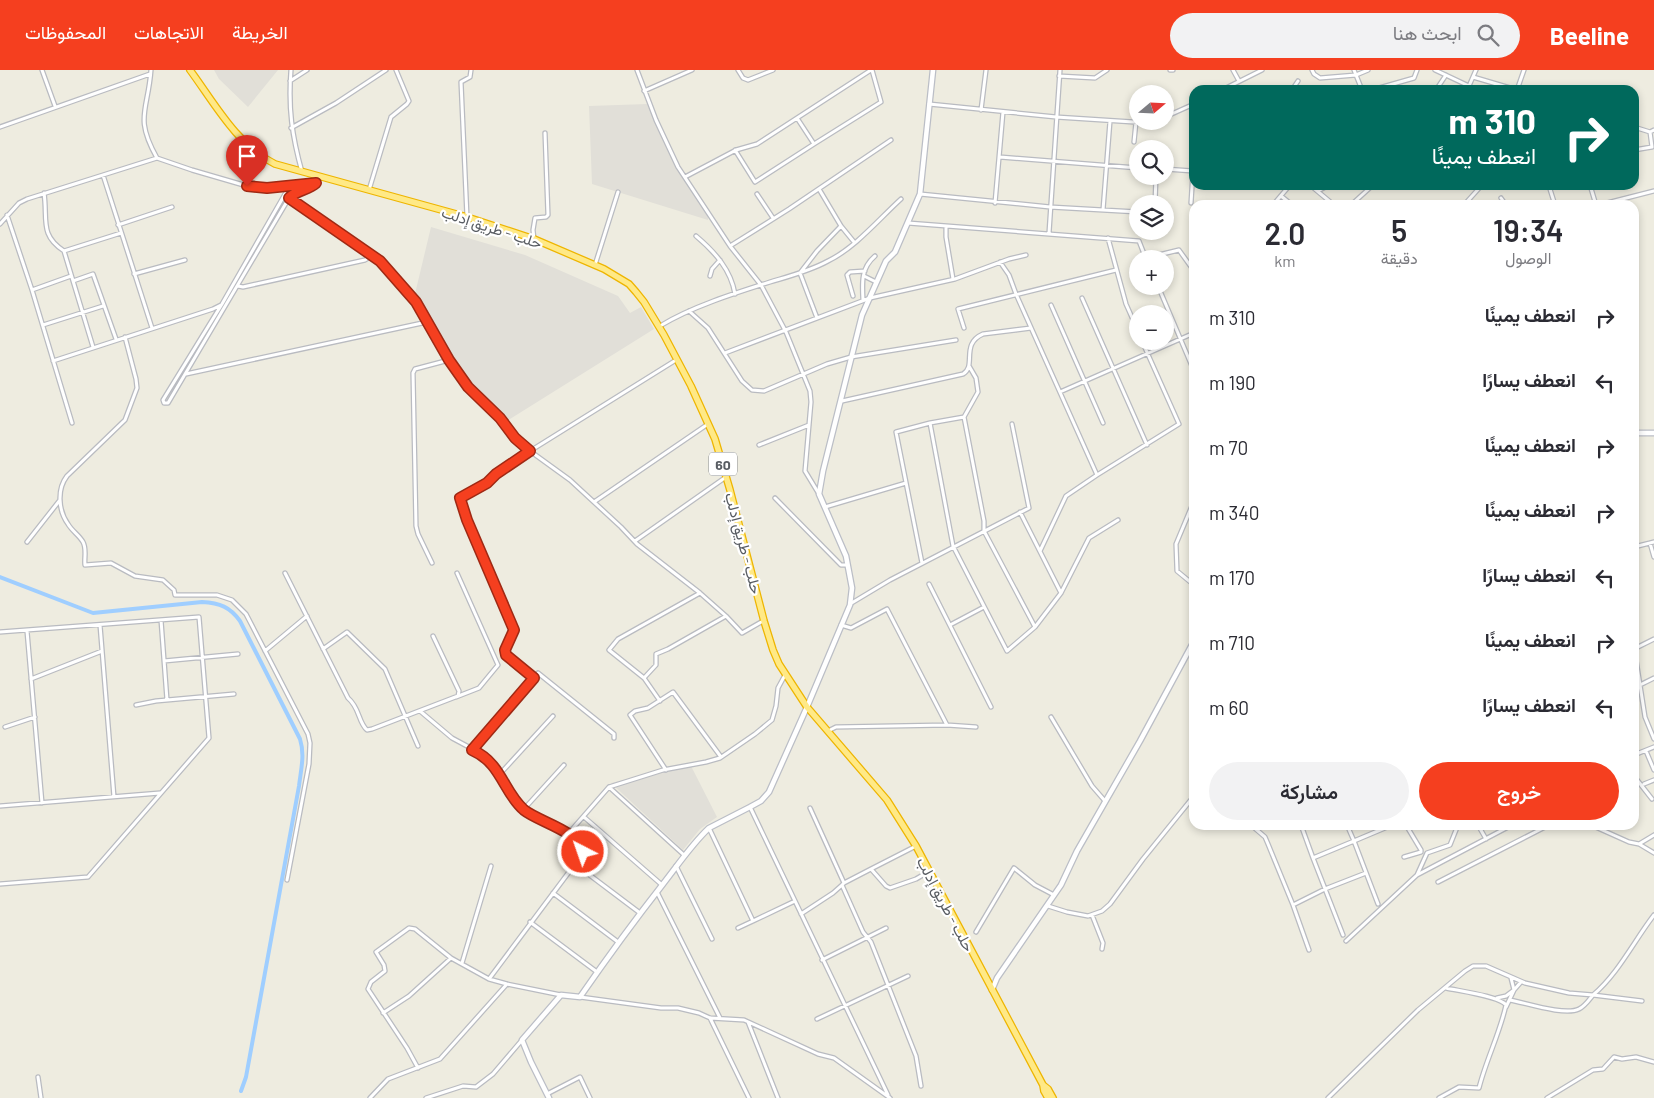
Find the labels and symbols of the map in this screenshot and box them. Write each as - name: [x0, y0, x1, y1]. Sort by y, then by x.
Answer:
- north arrow: [1129, 85, 1174, 130]
- pin: [226, 135, 268, 186]
- street label: حلب - طريق إدلب: [439, 202, 544, 254]
- road number: 60: [709, 452, 737, 476]
- street label: حلب - طريق إدلب: [720, 490, 766, 596]
- position arrow: [556, 825, 608, 877]
- street label: حلب - طريق إدلب: [912, 854, 978, 955]

